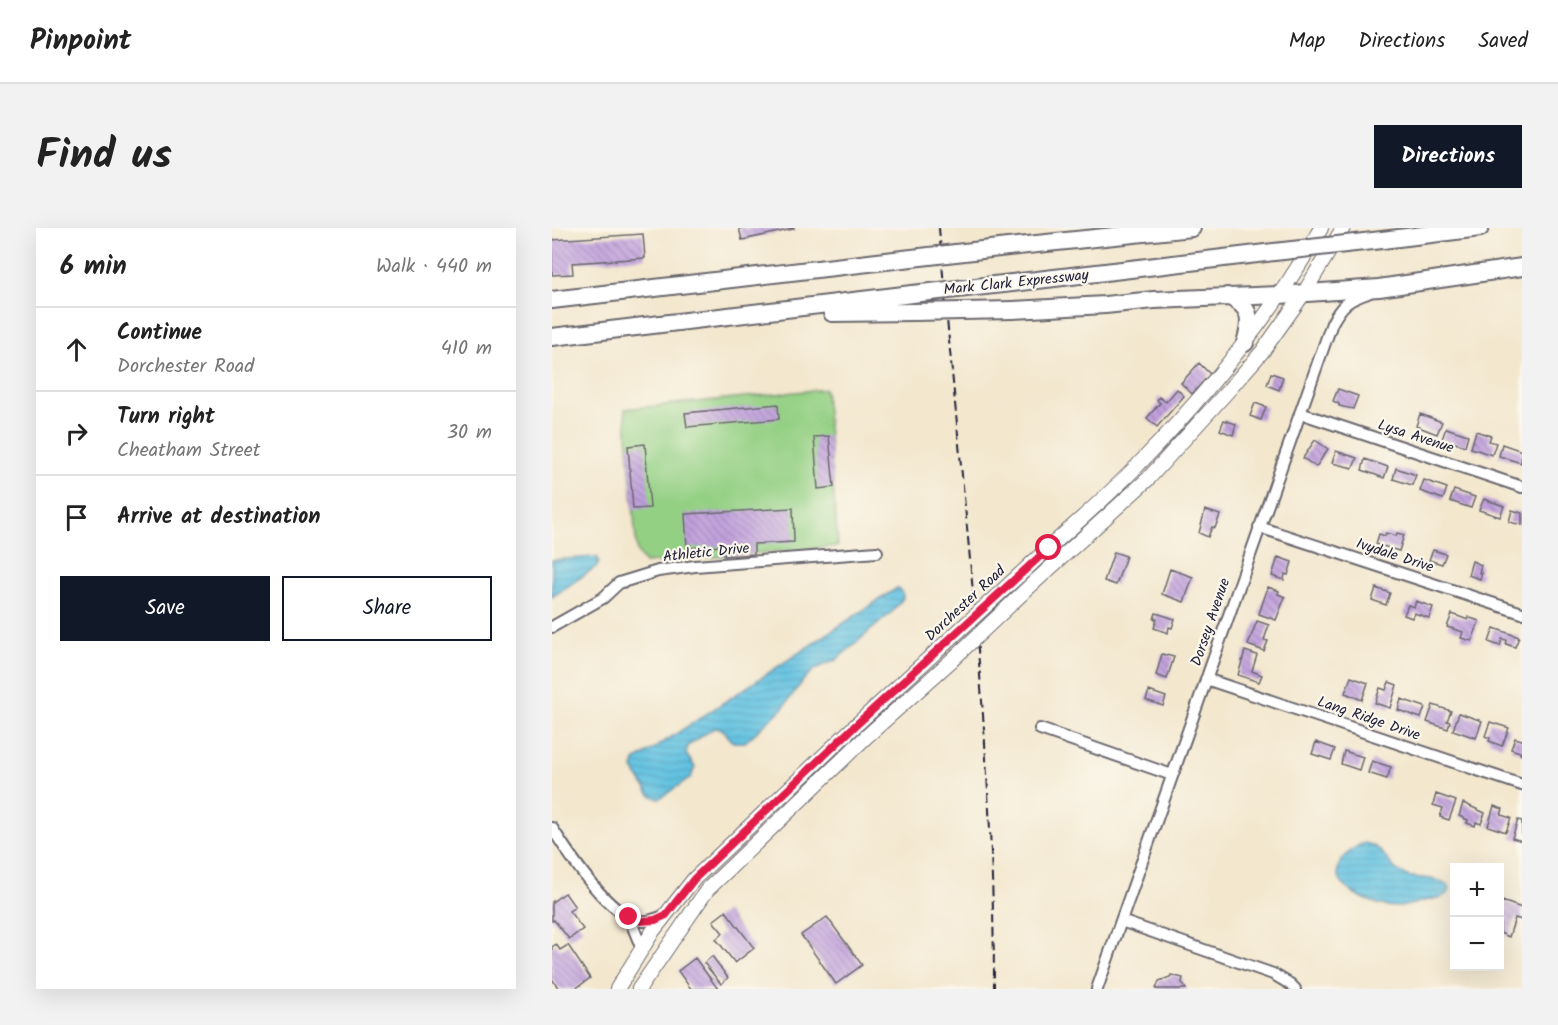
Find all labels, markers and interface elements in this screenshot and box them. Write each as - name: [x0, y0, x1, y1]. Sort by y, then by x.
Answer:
- text: Pinpoint: [30, 19, 131, 64]
- text: Map: [1289, 25, 1325, 58]
- text: Directions: [1358, 25, 1445, 58]
- text: Saved: [1478, 25, 1528, 58]
- text: Find us: [36, 123, 172, 190]
- button: Directions: [1374, 125, 1522, 188]
- text: 6 min: [60, 246, 127, 288]
- text: Walk · 440 m: [376, 251, 492, 283]
- street label: Mark Clark Expressway: [942, 263, 1091, 303]
- text: Continue: [117, 316, 202, 351]
- icon: ahead: [60, 333, 93, 366]
- text: 410 m: [441, 333, 492, 365]
- text: Dorchester Road: [117, 351, 254, 383]
- text: Turn right: [117, 400, 215, 435]
- street label: Lysa Avenue: [1374, 413, 1457, 461]
- icon: right: [60, 417, 93, 450]
- text: 30 m: [447, 417, 492, 449]
- text: Cheatham Street: [117, 435, 261, 467]
- text: Arrive at destination: [117, 500, 320, 535]
- icon: arrive: [60, 501, 93, 534]
- street label: Ivydale Drive: [1353, 532, 1437, 580]
- route start: [1035, 534, 1061, 560]
- street label: Athletic Drive: [662, 537, 751, 569]
- street label: Dorchester Road: [920, 560, 1012, 648]
- street label: Dorsey Avenue: [1185, 575, 1237, 670]
- button: Save: [60, 576, 270, 641]
- button: Share: [282, 576, 492, 641]
- street label: Lang Ridge Drive: [1314, 690, 1424, 748]
- map controls: [1450, 863, 1504, 971]
- button: +: [1450, 863, 1504, 917]
- route end: [615, 903, 641, 929]
- button: −: [1450, 917, 1504, 971]

